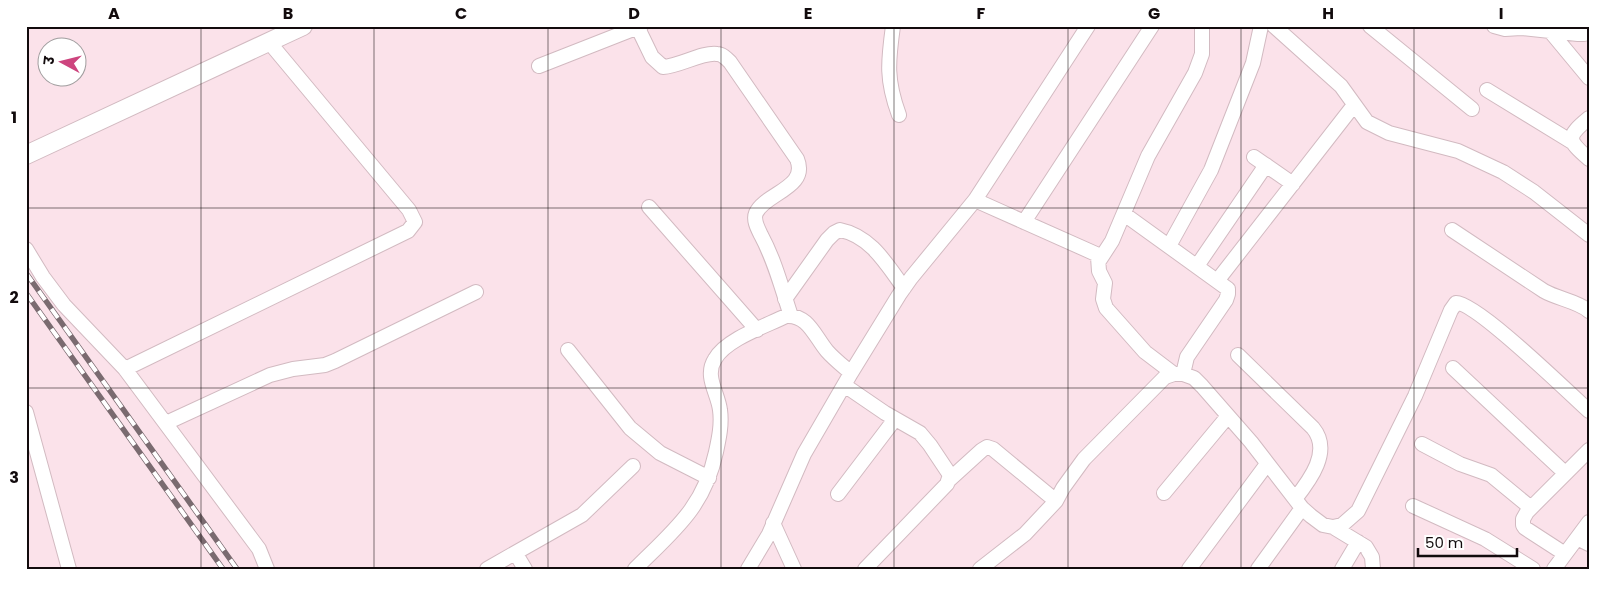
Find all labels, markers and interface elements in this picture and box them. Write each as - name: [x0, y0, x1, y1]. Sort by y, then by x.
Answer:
- text: A: [108, 2, 120, 25]
- text: B: [283, 2, 293, 25]
- text: C: [455, 2, 467, 25]
- text: D: [628, 2, 640, 25]
- text: E: [804, 2, 812, 25]
- text: F: [977, 2, 986, 25]
- text: G: [1148, 2, 1160, 25]
- text: H: [1322, 2, 1334, 25]
- text: I: [1499, 2, 1503, 25]
- north arrow: [38, 38, 88, 88]
- text: उ: [39, 54, 60, 67]
- text: 1: [11, 106, 17, 129]
- text: 2: [9, 286, 19, 309]
- text: 3: [9, 466, 19, 489]
- scale bar: [1418, 525, 1516, 557]
- text: 50 m: [1425, 532, 1463, 553]

